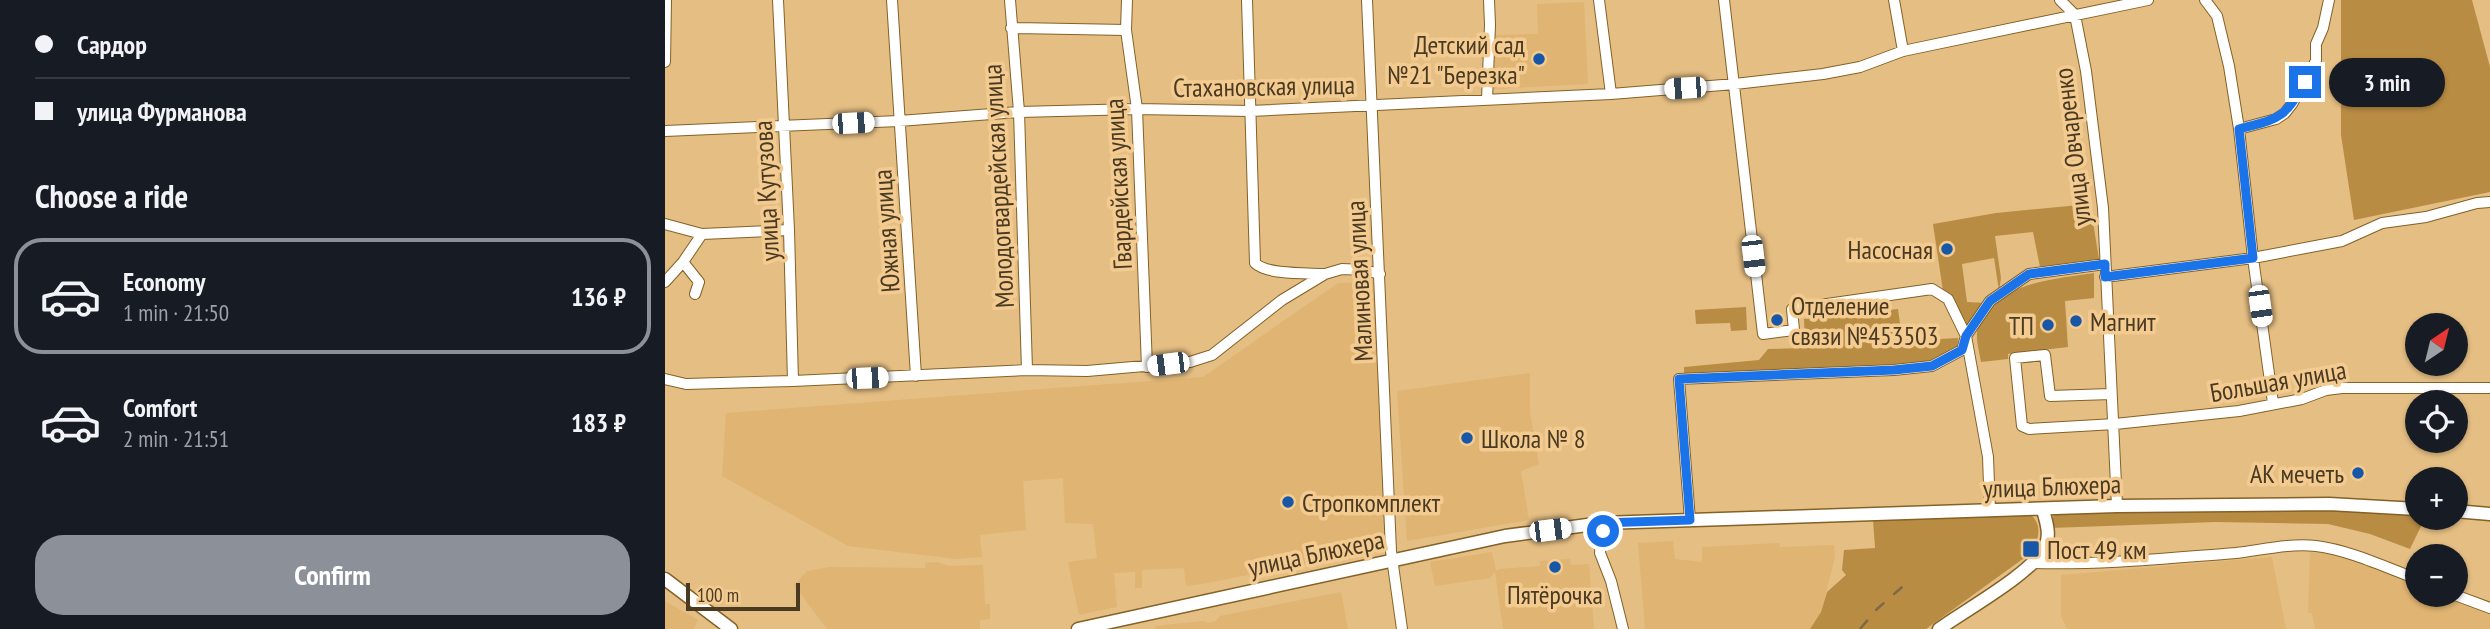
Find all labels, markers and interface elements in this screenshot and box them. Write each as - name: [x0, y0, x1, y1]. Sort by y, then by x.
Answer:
- text: Сардор: [77, 28, 147, 61]
- place label: Детский сад №21 "Березка": [1387, 28, 1525, 91]
- marker: Детский сад №21 "Березка": [1531, 51, 1547, 67]
- callout: 3 min: [2329, 57, 2445, 106]
- street label: Молодогвардейская улица: [975, 63, 1021, 309]
- street label: улица Овчаренко: [2046, 66, 2098, 228]
- route end: [2289, 66, 2321, 98]
- street label: Стахановская улица: [1173, 68, 1355, 104]
- text: 3 min: [2364, 68, 2410, 97]
- car: [1664, 76, 1707, 100]
- text: улица Фурманова: [77, 95, 247, 128]
- street label: Гвардейская улица: [1097, 98, 1139, 270]
- car: [832, 111, 875, 135]
- street label: улица Кутузова: [746, 120, 786, 262]
- street label: Южная улица: [865, 168, 907, 294]
- text: Choose a ride: [35, 175, 188, 217]
- street label: Малиновая улица: [1338, 200, 1380, 362]
- place label: Насосная: [1848, 233, 1933, 266]
- car: [1741, 234, 1766, 278]
- marker: Насосная: [1939, 241, 1955, 257]
- icon: car: [39, 265, 102, 328]
- text: Economy: [123, 265, 205, 298]
- text: 136 ₽: [571, 280, 626, 313]
- car: [2247, 284, 2274, 328]
- place label: Отделение связи №453503: [1791, 289, 1939, 352]
- text: 1 min · 21:50: [123, 298, 229, 327]
- place label: Магнит: [2090, 305, 2156, 338]
- place label: ТП: [2009, 309, 2034, 342]
- marker: Отделение связи №453503: [1769, 312, 1785, 328]
- marker: Магнит: [2068, 313, 2084, 329]
- north arrow: [2405, 313, 2467, 376]
- map controls: [2405, 313, 2468, 607]
- marker: ТП: [2040, 317, 2056, 333]
- car: [1146, 351, 1191, 377]
- street label: Большая улица: [2207, 353, 2349, 409]
- car: [846, 367, 889, 389]
- button: locate: [2405, 390, 2468, 453]
- icon: car: [39, 391, 102, 454]
- text: Comfort: [123, 391, 197, 424]
- text: 183 ₽: [571, 406, 626, 439]
- place label: Школа № 8: [1481, 422, 1585, 455]
- text: 2 min · 21:51: [123, 424, 229, 453]
- marker: Школа № 8: [1459, 430, 1475, 446]
- place label: АК мечеть: [2250, 457, 2344, 490]
- marker: АК мечеть: [2350, 465, 2366, 481]
- street label: улица Блюхера: [1982, 467, 2122, 505]
- button: +: [2405, 467, 2468, 530]
- place label: Стропкомплект: [1302, 486, 1441, 519]
- marker: Стропкомплект: [1280, 494, 1296, 510]
- route start: [1587, 515, 1619, 547]
- car: [1528, 517, 1573, 543]
- street label: улица Блюхера: [1245, 522, 1387, 584]
- place label: Пост 49 км: [2047, 533, 2147, 566]
- button: Confirm: [35, 535, 630, 615]
- marker: Пост 49 км: [2021, 539, 2041, 559]
- button: −: [2405, 544, 2468, 607]
- marker: Пятёрочка: [1547, 559, 1563, 575]
- place label: Пятёрочка: [1507, 578, 1603, 611]
- scale bar: [686, 580, 800, 612]
- text: 100 m: [697, 583, 739, 607]

